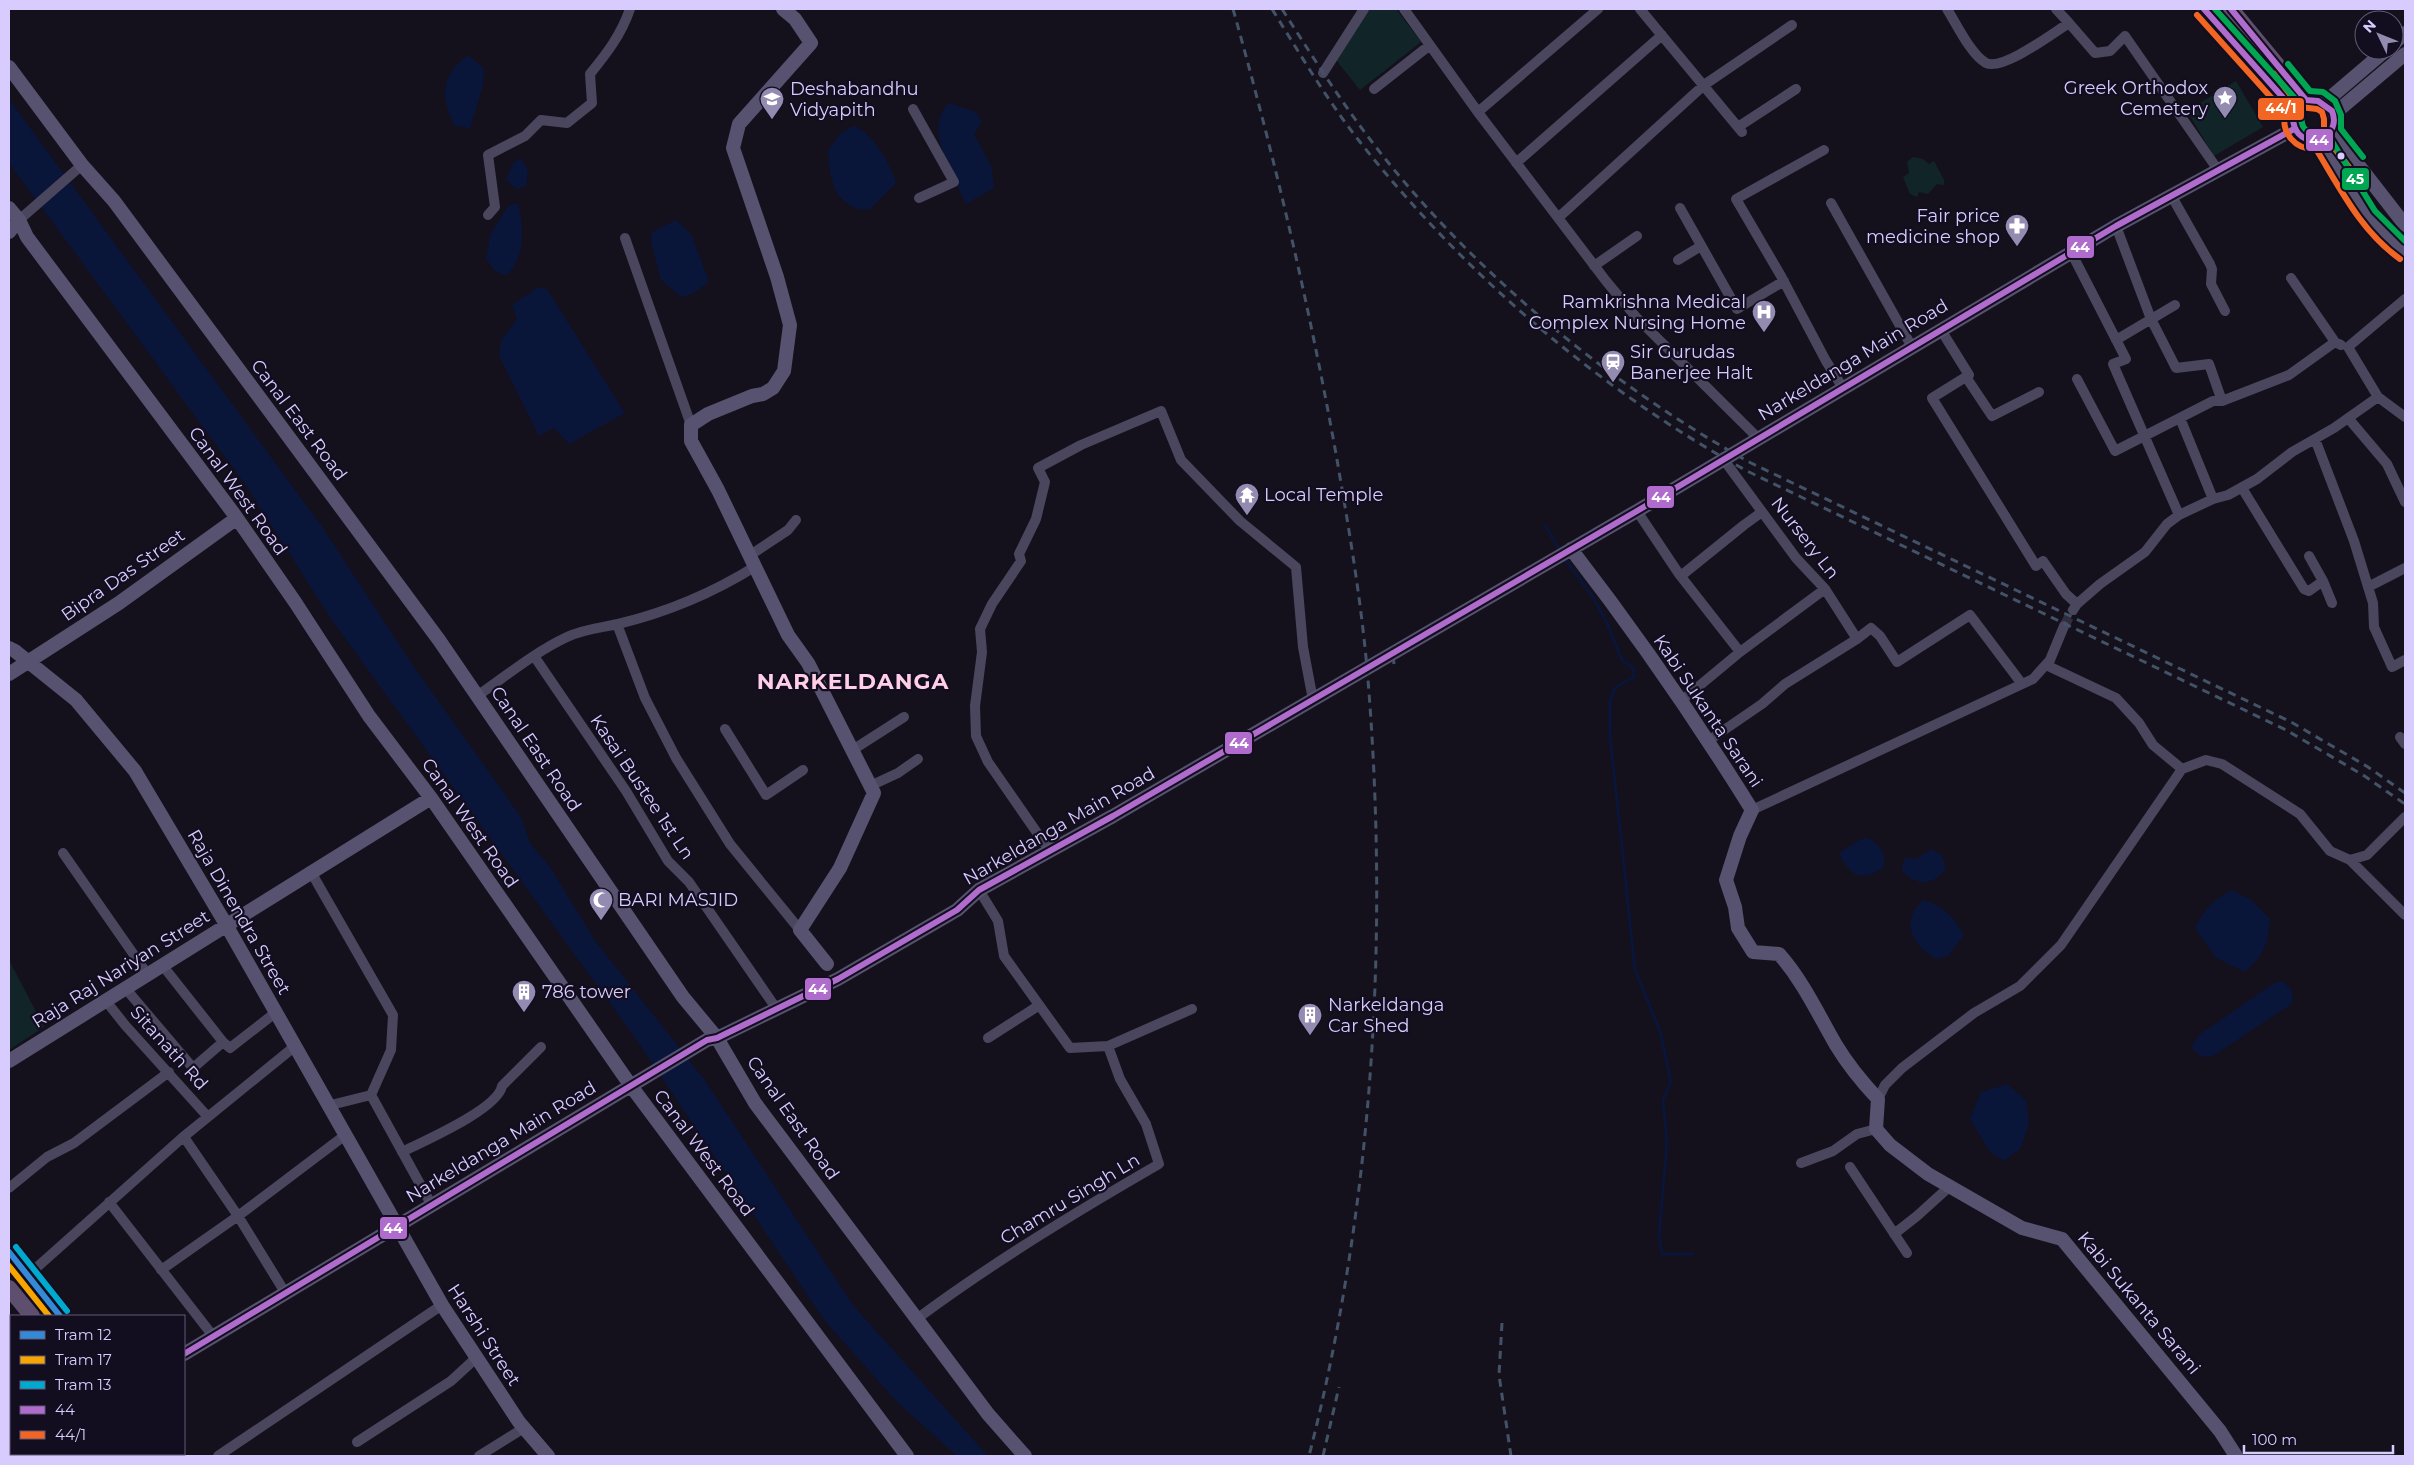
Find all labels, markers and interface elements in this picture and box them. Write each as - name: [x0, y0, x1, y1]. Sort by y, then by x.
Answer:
- north arrow: [2354, 10, 2404, 60]
- text: N: [2359, 16, 2380, 36]
- place label: Greek Orthodox Cemetery: [2064, 77, 2208, 120]
- place label: Deshabandhu Vidyapith: [790, 78, 919, 121]
- place icon: Greek Orthodox Cemetery: [2212, 85, 2238, 119]
- school or university icon: Deshabandhu Vidyapith: [759, 86, 785, 120]
- line badge: 44/1: [2257, 97, 2305, 121]
- text: 44/1: [2265, 99, 2297, 117]
- line badge: 44: [2305, 128, 2334, 152]
- text: 44: [2309, 131, 2329, 149]
- unlabelled marker: [2336, 151, 2346, 161]
- line badge: 45: [2341, 167, 2370, 191]
- text: 45: [2346, 170, 2364, 188]
- place label: Fair price medicine shop: [1866, 205, 2000, 248]
- pharmacy icon: Fair price medicine shop: [2004, 213, 2030, 247]
- line badge: 44: [2066, 235, 2095, 259]
- text: 44: [2070, 238, 2090, 256]
- place label: Ramkrishna Medical Complex Nursing Home: [1529, 291, 1746, 334]
- street label: Narkeldanga Main Road: [1754, 295, 1952, 425]
- hospital icon: Ramkrishna Medical Complex Nursing Home: [1751, 299, 1777, 333]
- place label: Sir Gurudas Banerjee Halt: [1630, 341, 1753, 384]
- station icon: Sir Gurudas Banerjee Halt: [1600, 349, 1626, 383]
- street label: Canal East Road: [246, 355, 352, 485]
- street label: Canal West Road: [184, 423, 292, 559]
- temple icon: Local Temple: [1234, 482, 1260, 516]
- place label: Local Temple: [1264, 484, 1383, 506]
- line badge: 44: [1646, 485, 1675, 509]
- text: 44: [1651, 488, 1671, 506]
- street label: Nursery Ln: [1766, 493, 1844, 583]
- street label: Bipra Das Street: [57, 524, 189, 626]
- street label: Kabi Sukanta Sarani: [1649, 630, 1767, 792]
- district label: NARKELDANGA: [757, 668, 949, 695]
- street label: Canal East Road: [486, 682, 586, 816]
- street label: Kasai Bustee 1st Ln: [585, 710, 699, 864]
- line badge: 44: [1224, 731, 1253, 755]
- text: 44: [1229, 734, 1249, 752]
- street label: Canal West Road: [417, 754, 523, 892]
- street label: Narkeldanga Main Road: [959, 762, 1159, 890]
- street label: Raja Dinendra Street: [183, 825, 295, 999]
- mosque icon: BARI MASJID: [588, 887, 614, 921]
- place label: BARI MASJID: [618, 889, 738, 911]
- street label: Raja Raj Nariyan Street: [28, 905, 214, 1033]
- line badge: 44: [804, 977, 832, 1001]
- building icon: 786 tower: [511, 979, 537, 1013]
- text: 44: [808, 980, 828, 998]
- place label: 786 tower: [542, 981, 631, 1003]
- place label: Narkeldanga Car Shed: [1328, 994, 1444, 1037]
- street label: Sitanath Rd: [126, 1001, 212, 1095]
- building icon: Narkeldanga Car Shed: [1297, 1002, 1323, 1036]
- street label: Canal East Road: [742, 1052, 844, 1184]
- street label: Narkeldanga Main Road: [402, 1077, 600, 1207]
- street label: Canal West Road: [649, 1085, 759, 1221]
- street label: Chamru Singh Ln: [996, 1149, 1144, 1249]
- line badge: 44: [379, 1216, 408, 1240]
- text: 44: [383, 1219, 403, 1237]
- street label: Kabi Sukanta Sarani: [2073, 1227, 2205, 1379]
- street label: Harshi Street: [443, 1280, 525, 1390]
- legend: [10, 1315, 185, 1455]
- text: Tram 12: [55, 1325, 111, 1344]
- text: Tram 17: [55, 1350, 112, 1369]
- text: Tram 13: [55, 1375, 111, 1394]
- text: 44: [55, 1400, 75, 1419]
- scale bar: [2244, 1422, 2393, 1454]
- text: 44/1: [55, 1425, 86, 1444]
- text: 100 m: [2252, 1430, 2297, 1449]

